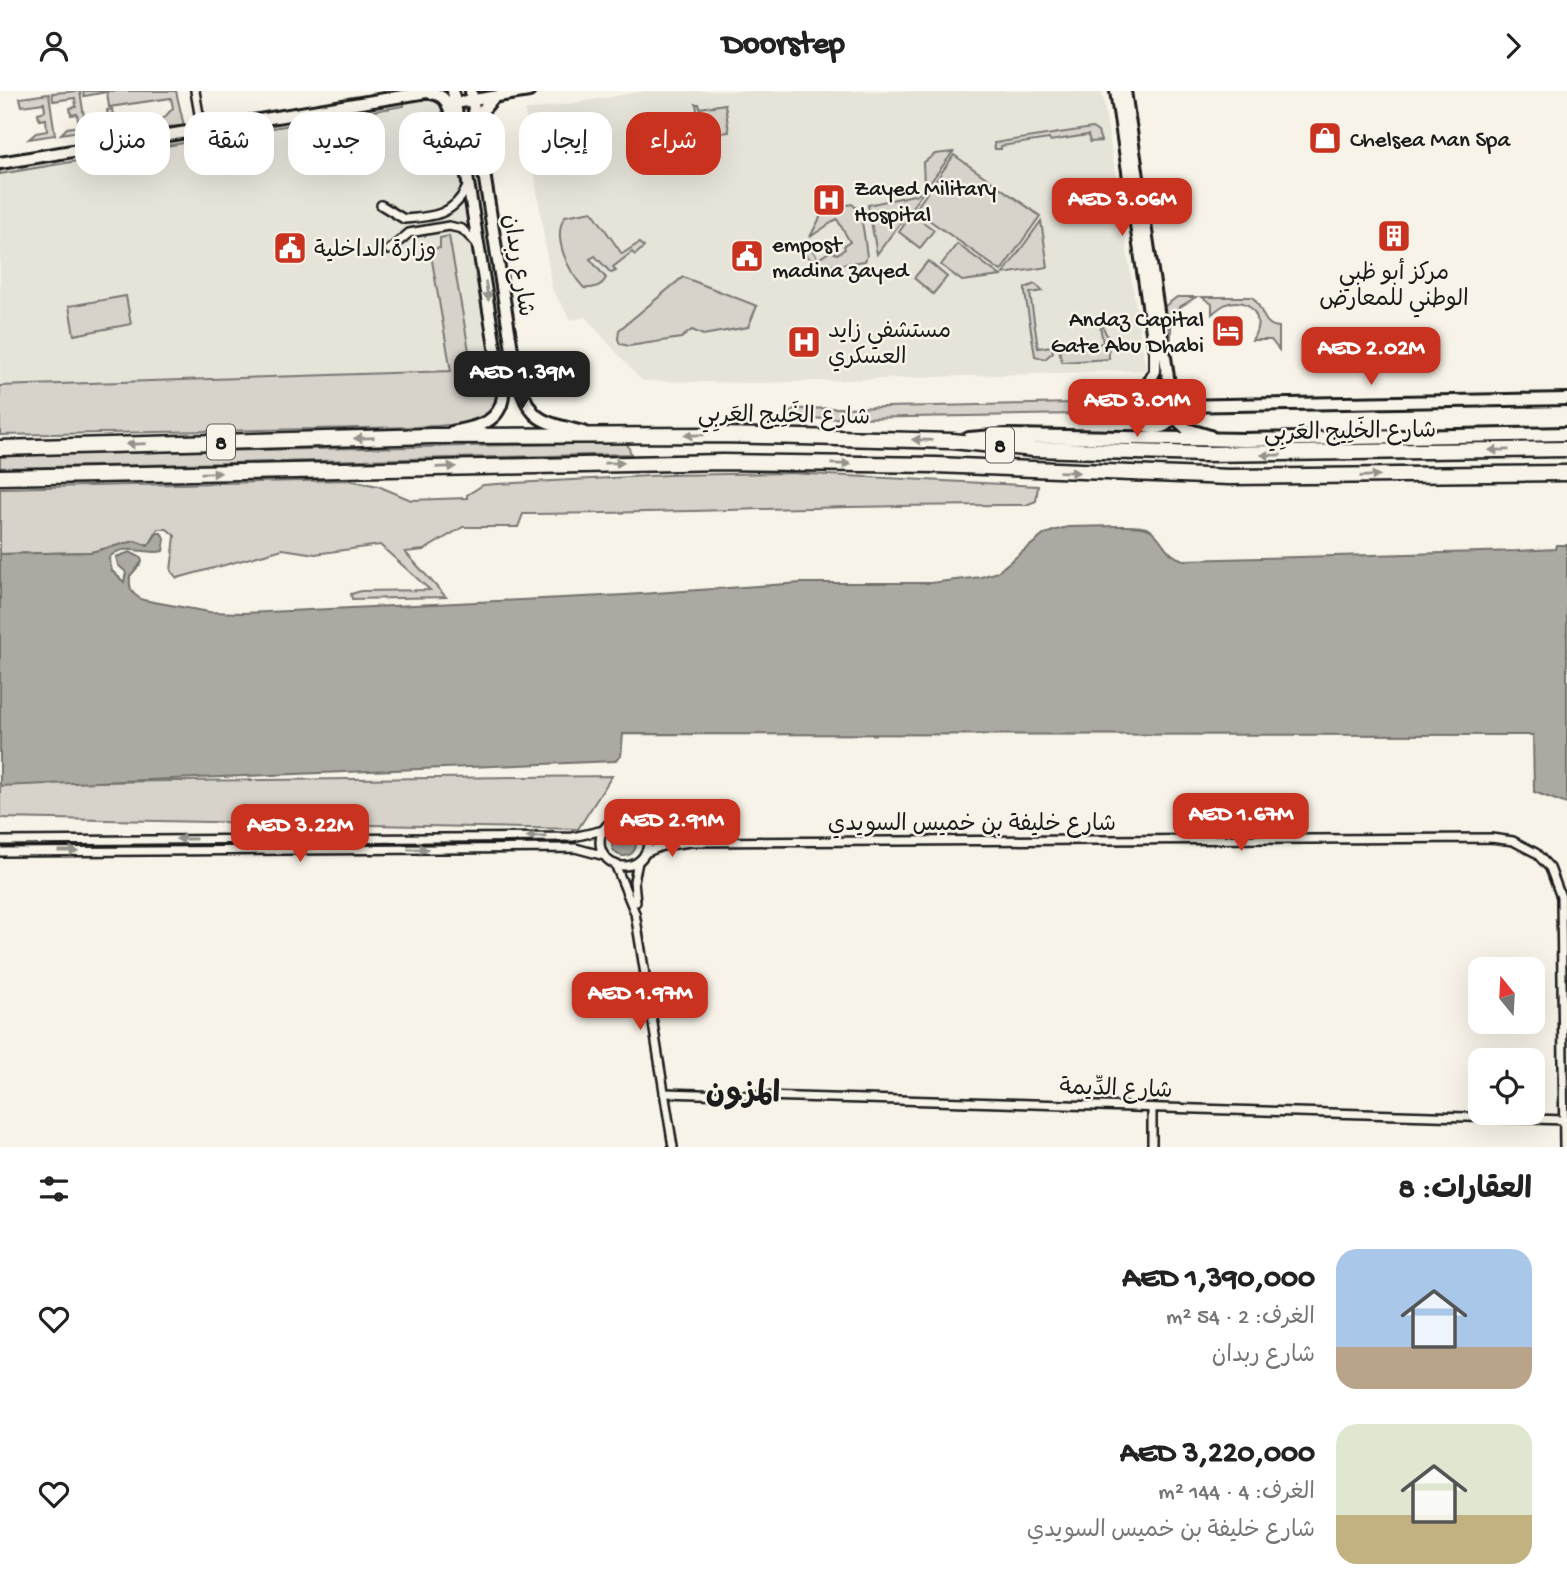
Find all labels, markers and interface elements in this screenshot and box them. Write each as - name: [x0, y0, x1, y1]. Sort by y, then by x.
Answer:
- icon: person: [35, 27, 73, 65]
- text: Doorstep: [722, 27, 845, 65]
- icon: forward: [1494, 27, 1532, 65]
- chip: منزل: [75, 112, 170, 175]
- chip: شقة: [184, 112, 274, 175]
- chip: جديد: [288, 112, 385, 175]
- chip: تصفية: [399, 112, 505, 175]
- chip: إيجار: [519, 112, 612, 175]
- chip: شراء: [626, 112, 721, 175]
- shop icon: Chelsea Man Spa: [1306, 119, 1344, 157]
- place label: Chelsea Man Spa: [1350, 128, 1511, 155]
- place label: Zayed Military Hospital: [854, 177, 996, 230]
- pin: AED 3.06M: [1042, 179, 1202, 238]
- hospital icon: Zayed Military Hospital: [810, 181, 848, 219]
- text: AED 3.06M: [1068, 187, 1176, 214]
- street label: شارع ربدان: [495, 212, 538, 319]
- building icon: مركز أبو ظبي الوطني للمعارض: [1375, 217, 1413, 255]
- public building icon: وزارة الداخلية: [271, 229, 309, 267]
- place label: empost madina zayed: [772, 233, 910, 286]
- public building icon: empost madina zayed: [728, 237, 766, 275]
- place label: وزارة الداخلية: [314, 238, 436, 265]
- place label: مركز أبو ظبي الوطني للمعارض: [1319, 257, 1469, 318]
- one-way arrow: [482, 280, 493, 302]
- place label: Andaz Capital Gate Abu Dhabi: [1051, 308, 1204, 361]
- hotel icon: Andaz Capital Gate Abu Dhabi: [1209, 312, 1247, 350]
- place label: مستشفي زايد العسكري: [828, 319, 951, 372]
- hospital icon: مستشفي زايد العسكري: [785, 323, 823, 361]
- pin: AED 2.02M: [1291, 327, 1451, 387]
- text: AED 2.02M: [1317, 336, 1425, 363]
- pin: AED 1.39M: [442, 351, 602, 411]
- text: AED 1.39M: [470, 360, 574, 387]
- pin: AED 3.01M: [1057, 379, 1217, 439]
- text: AED 3.01M: [1084, 388, 1190, 415]
- street label: شارع الخَلِيج العَربِي: [698, 399, 870, 436]
- street label: شارع الخَلِيج العَربِي: [1264, 415, 1436, 452]
- road number: 8: [207, 425, 235, 459]
- road number: 8: [986, 427, 1014, 463]
- one-way arrow: [683, 430, 705, 441]
- one-way arrow: [353, 432, 375, 444]
- one-way arrow: [911, 435, 933, 446]
- one-way arrow: [125, 439, 147, 450]
- one-way arrow: [1488, 445, 1510, 456]
- one-way arrow: [1260, 449, 1282, 461]
- one-way arrow: [603, 457, 625, 469]
- one-way arrow: [831, 458, 853, 469]
- one-way arrow: [435, 461, 457, 473]
- one-way arrow: [200, 467, 222, 479]
- one-way arrow: [1058, 467, 1080, 478]
- one-way arrow: [1359, 470, 1381, 481]
- pin: AED 1.67M: [1161, 793, 1321, 853]
- pin: AED 2.91M: [592, 799, 752, 859]
- text: AED 1.67M: [1189, 802, 1293, 829]
- pin: AED 3.22M: [220, 805, 380, 864]
- text: AED 2.91M: [620, 808, 724, 835]
- street label: شارع خليفة بن خميس السويدي: [828, 812, 1116, 839]
- text: AED 3.22M: [247, 813, 353, 840]
- one-way arrow: [525, 831, 547, 843]
- one-way arrow: [175, 833, 197, 845]
- one-way arrow: [407, 843, 429, 855]
- one-way arrow: [57, 845, 79, 857]
- north arrow: [1468, 957, 1545, 1034]
- map controls: [1468, 957, 1545, 1125]
- pin: AED 1.97M: [560, 972, 720, 1032]
- text: AED 1.97M: [588, 981, 692, 1008]
- button: locate: [1468, 1048, 1545, 1125]
- street label: شارع الدِّيمة: [1059, 1073, 1173, 1106]
- district label: المزون: [706, 1078, 780, 1113]
- icon: filters: [35, 1170, 73, 1208]
- text: العقارات: 8: [1399, 1174, 1532, 1209]
- text: AED 1,390,000: [1122, 1263, 1315, 1298]
- icon: home: [1392, 1277, 1476, 1361]
- icon: heart: [35, 1300, 73, 1338]
- text: الغرف: 2 · 54 m²: [1166, 1305, 1315, 1332]
- text: شارع ربدان: [1212, 1343, 1315, 1370]
- text: AED 3,220,000: [1120, 1438, 1315, 1473]
- icon: home: [1392, 1452, 1476, 1536]
- icon: heart: [35, 1475, 73, 1513]
- text: الغرف: 4 · 144 m²: [1158, 1480, 1315, 1507]
- text: شارع خليفة بن خميس السويدي: [1027, 1518, 1315, 1545]

